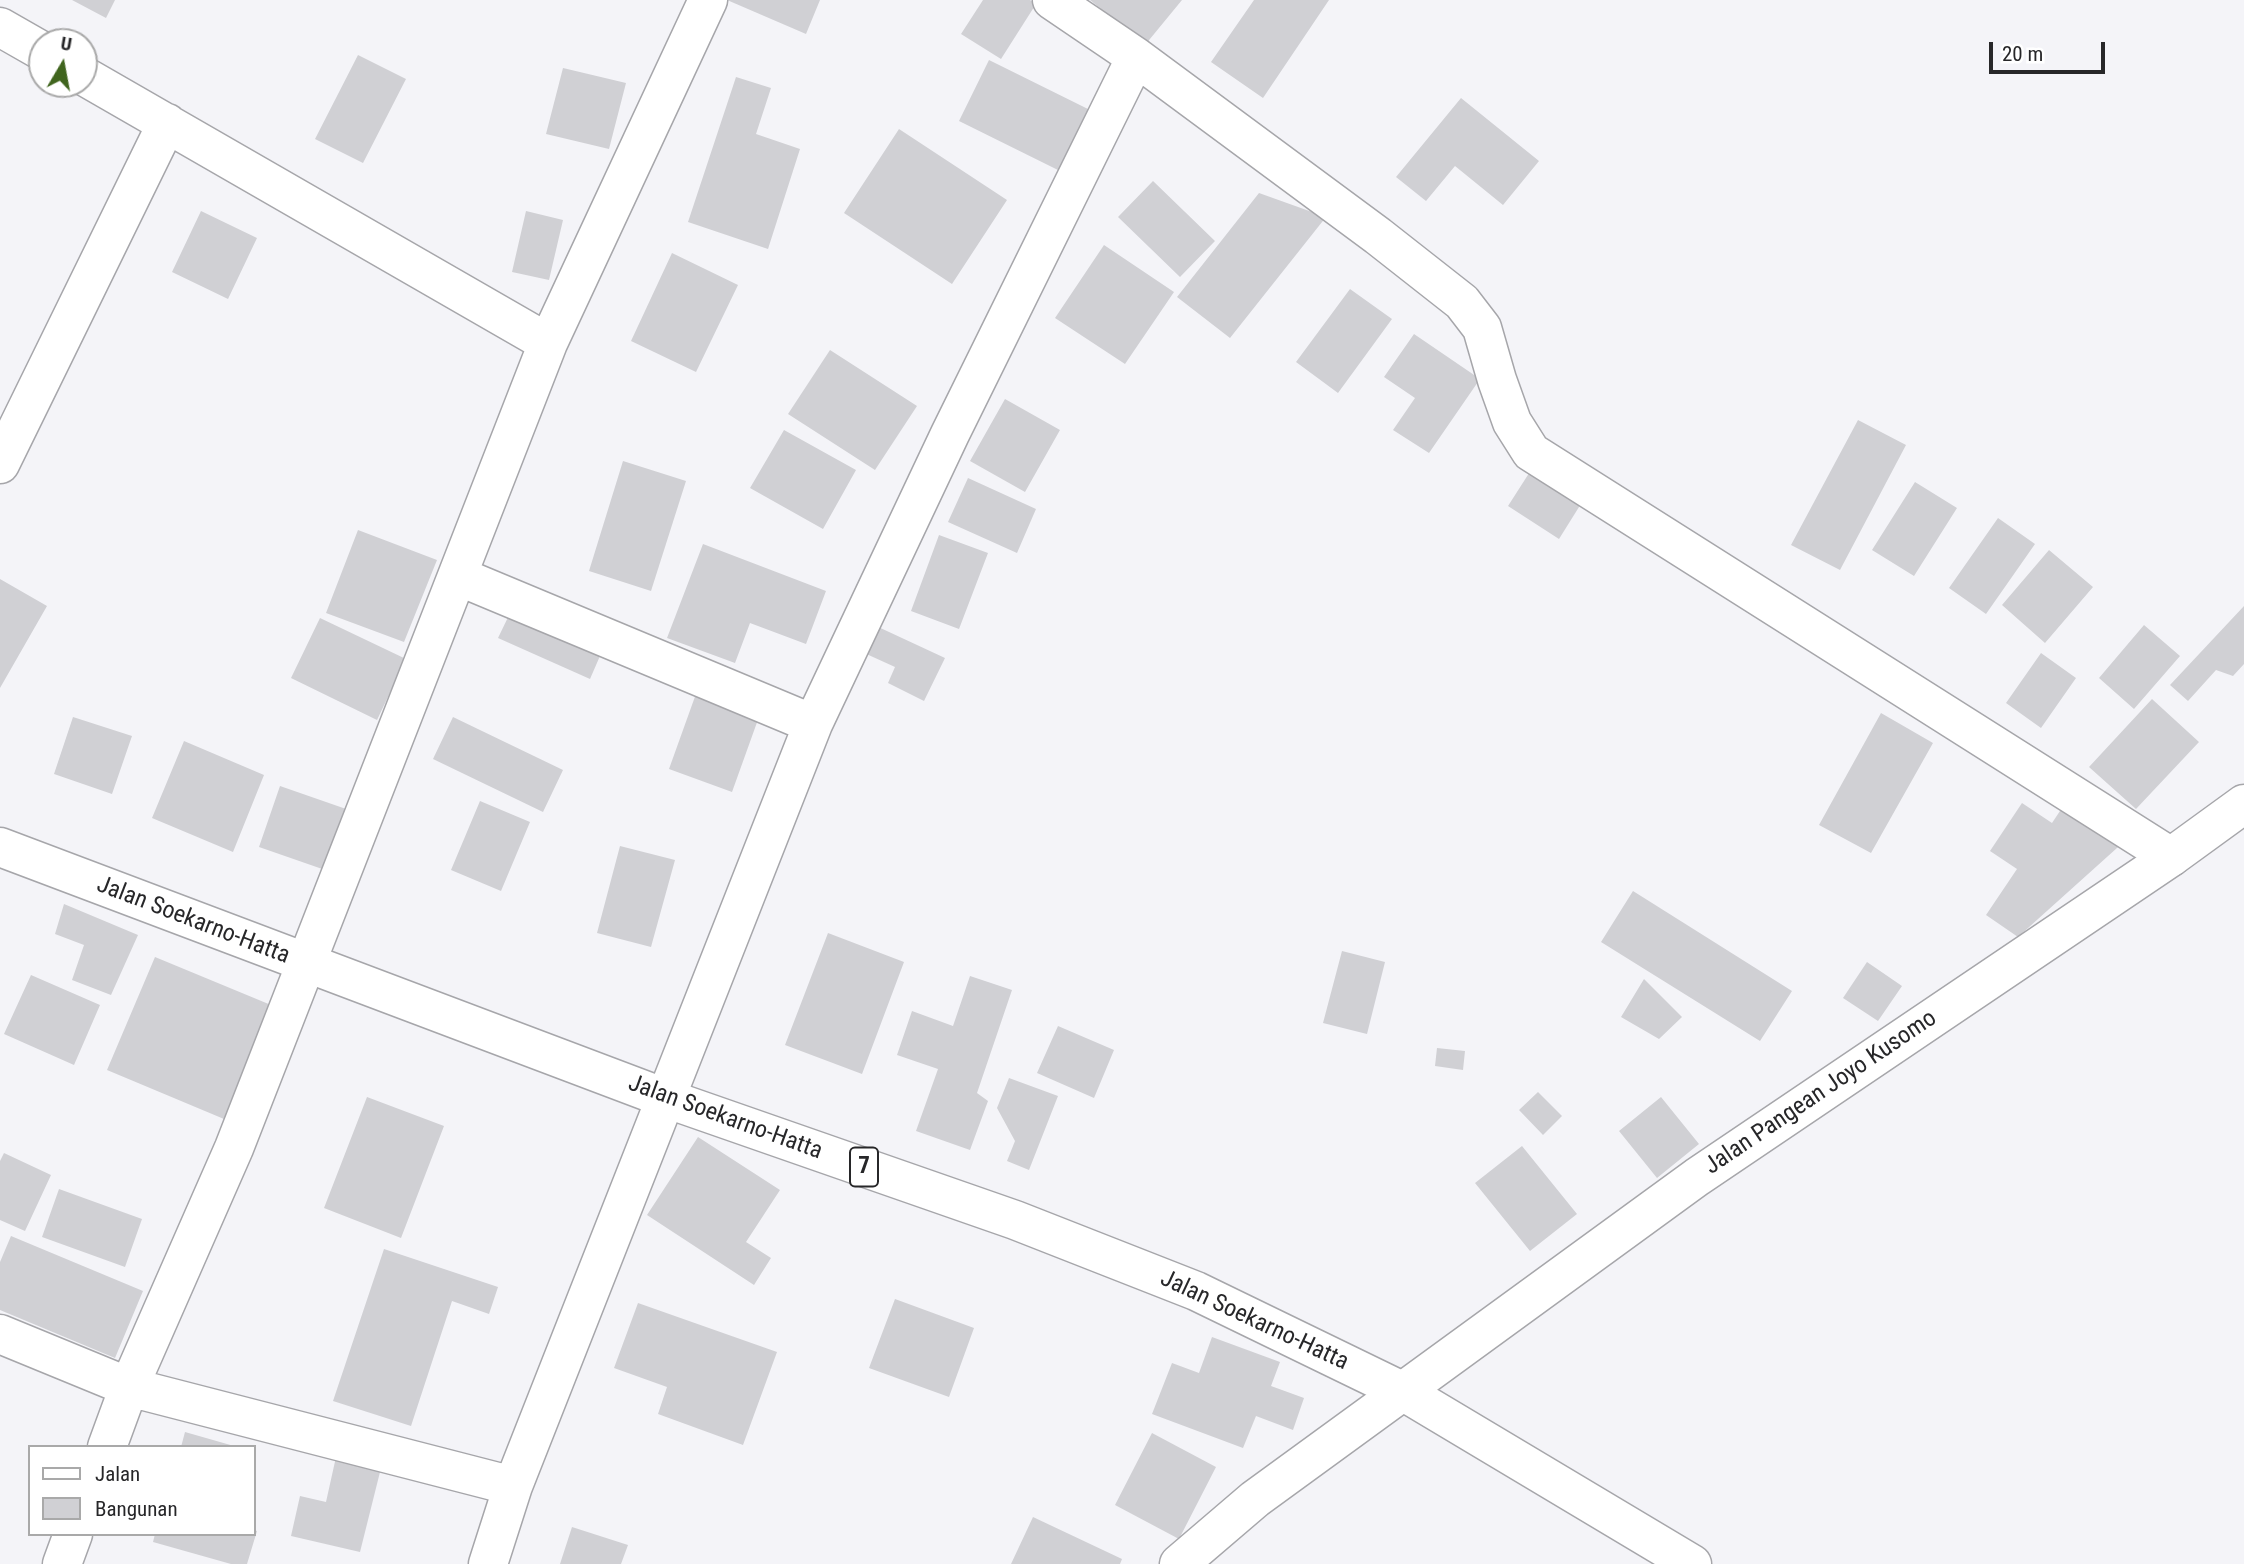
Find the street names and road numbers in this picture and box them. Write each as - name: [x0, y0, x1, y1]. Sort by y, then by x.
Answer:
- street label: Jalan Soekarno-Hatta: [92, 871, 294, 971]
- street label: Jalan Pangean Joyo Kusomo: [1700, 1005, 1942, 1181]
- street label: Jalan Soekarno-Hatta: [624, 1070, 826, 1166]
- road number: 7: [850, 1148, 878, 1186]
- street label: Jalan Soekarno-Hatta: [1155, 1265, 1353, 1377]

